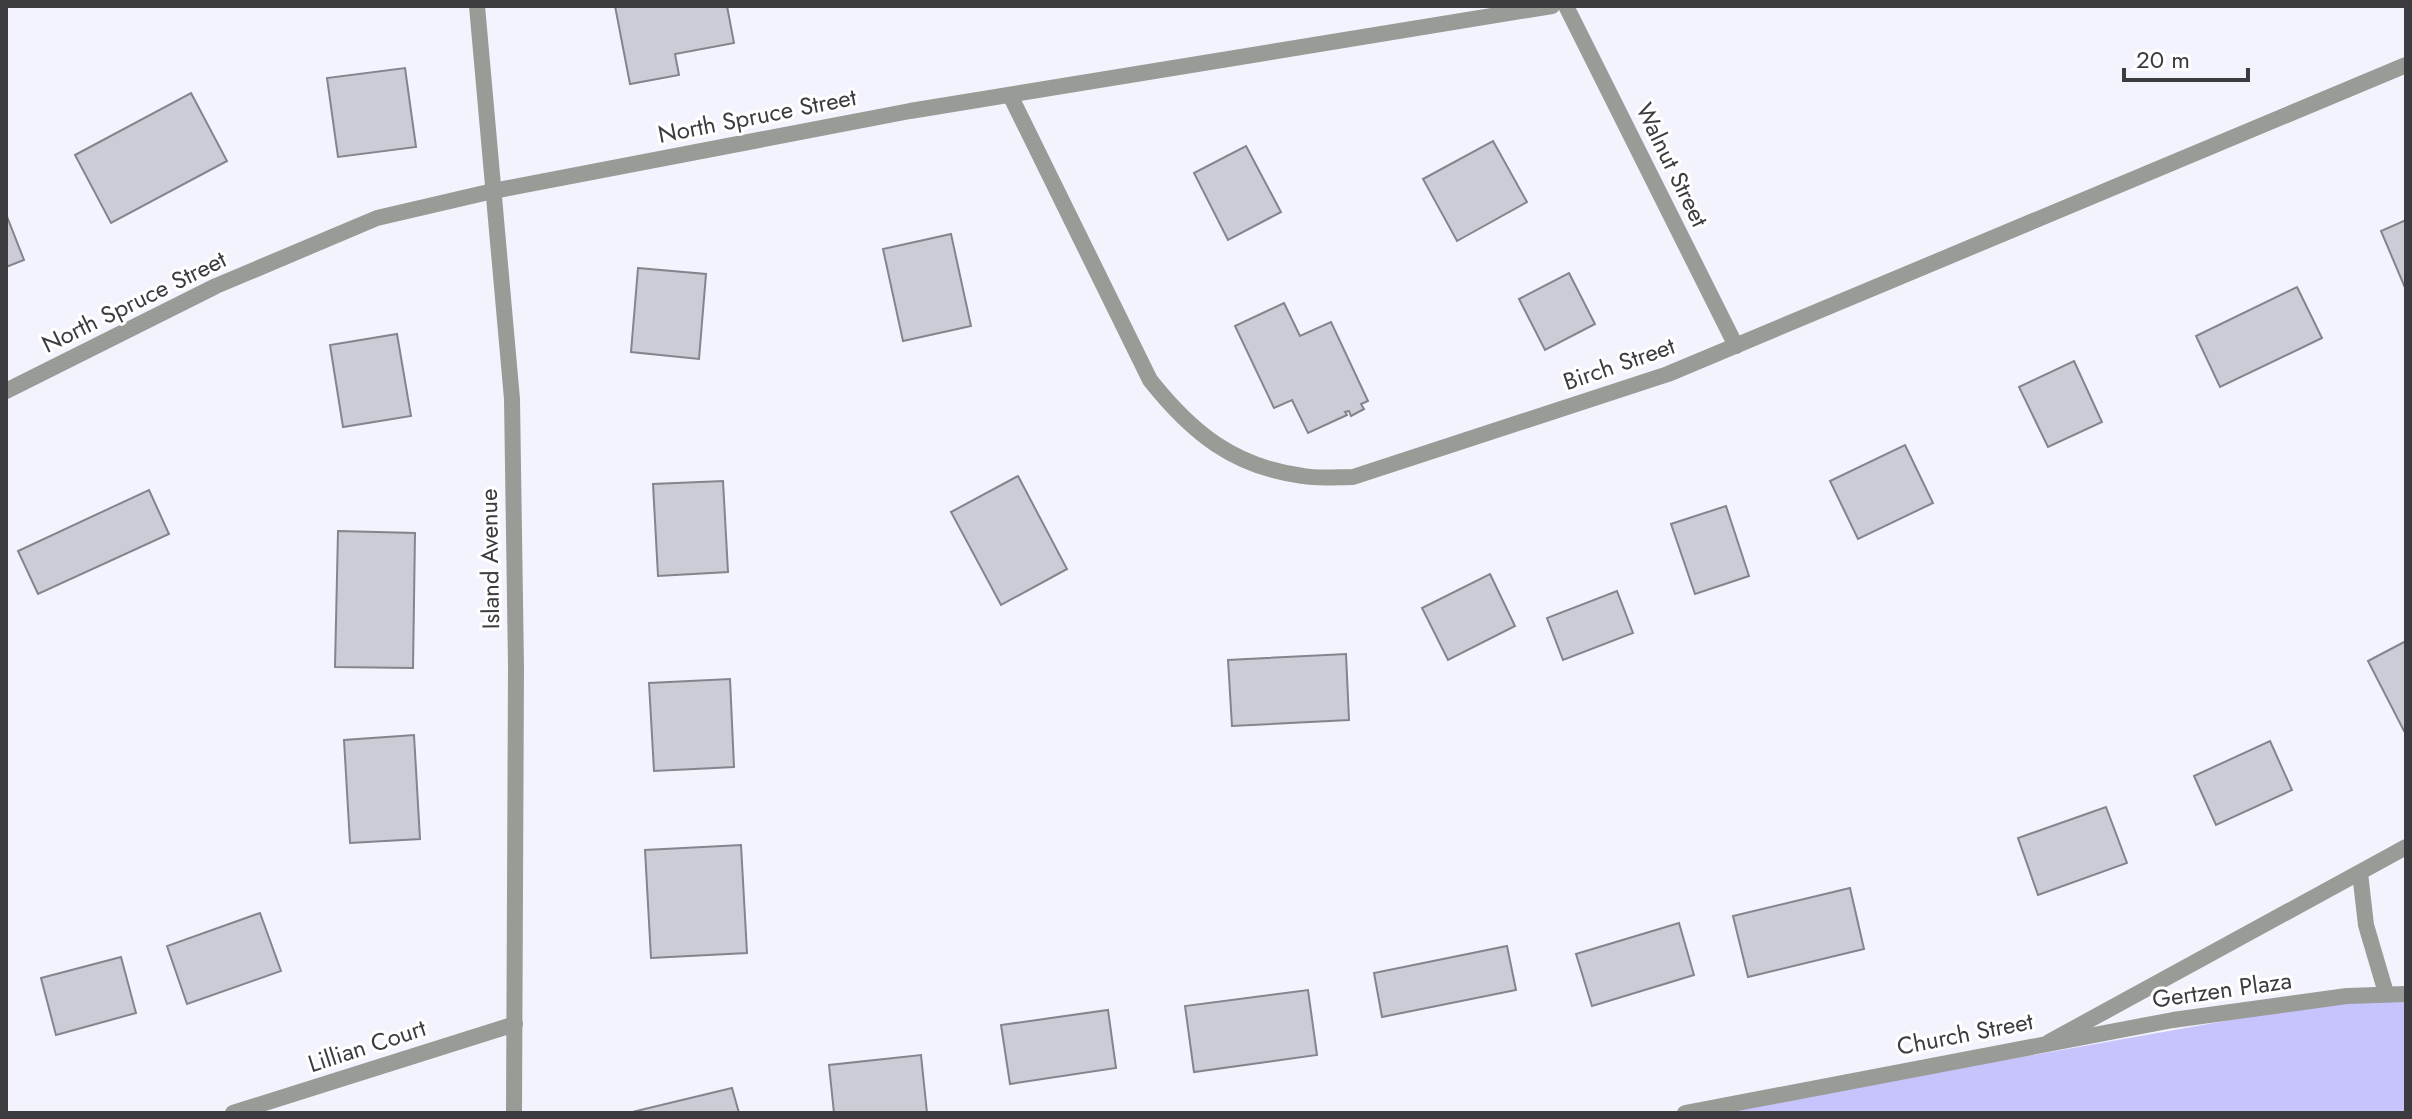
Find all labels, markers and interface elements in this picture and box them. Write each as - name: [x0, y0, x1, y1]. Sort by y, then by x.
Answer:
- scale bar: [2124, 32, 2248, 82]
- text: 20 m: [2136, 42, 2190, 77]
- street label: North Spruce Street: [655, 79, 859, 152]
- street label: Walnut Street: [1627, 97, 1718, 233]
- street label: North Spruce Street: [36, 242, 232, 361]
- street label: Birch Street: [1558, 328, 1680, 399]
- street label: Island Avenue: [471, 488, 508, 630]
- street label: Gertzen Plaza: [2150, 962, 2294, 1017]
- street label: Church Street: [1894, 1003, 2036, 1064]
- street label: Lillian Court: [304, 1010, 430, 1081]

